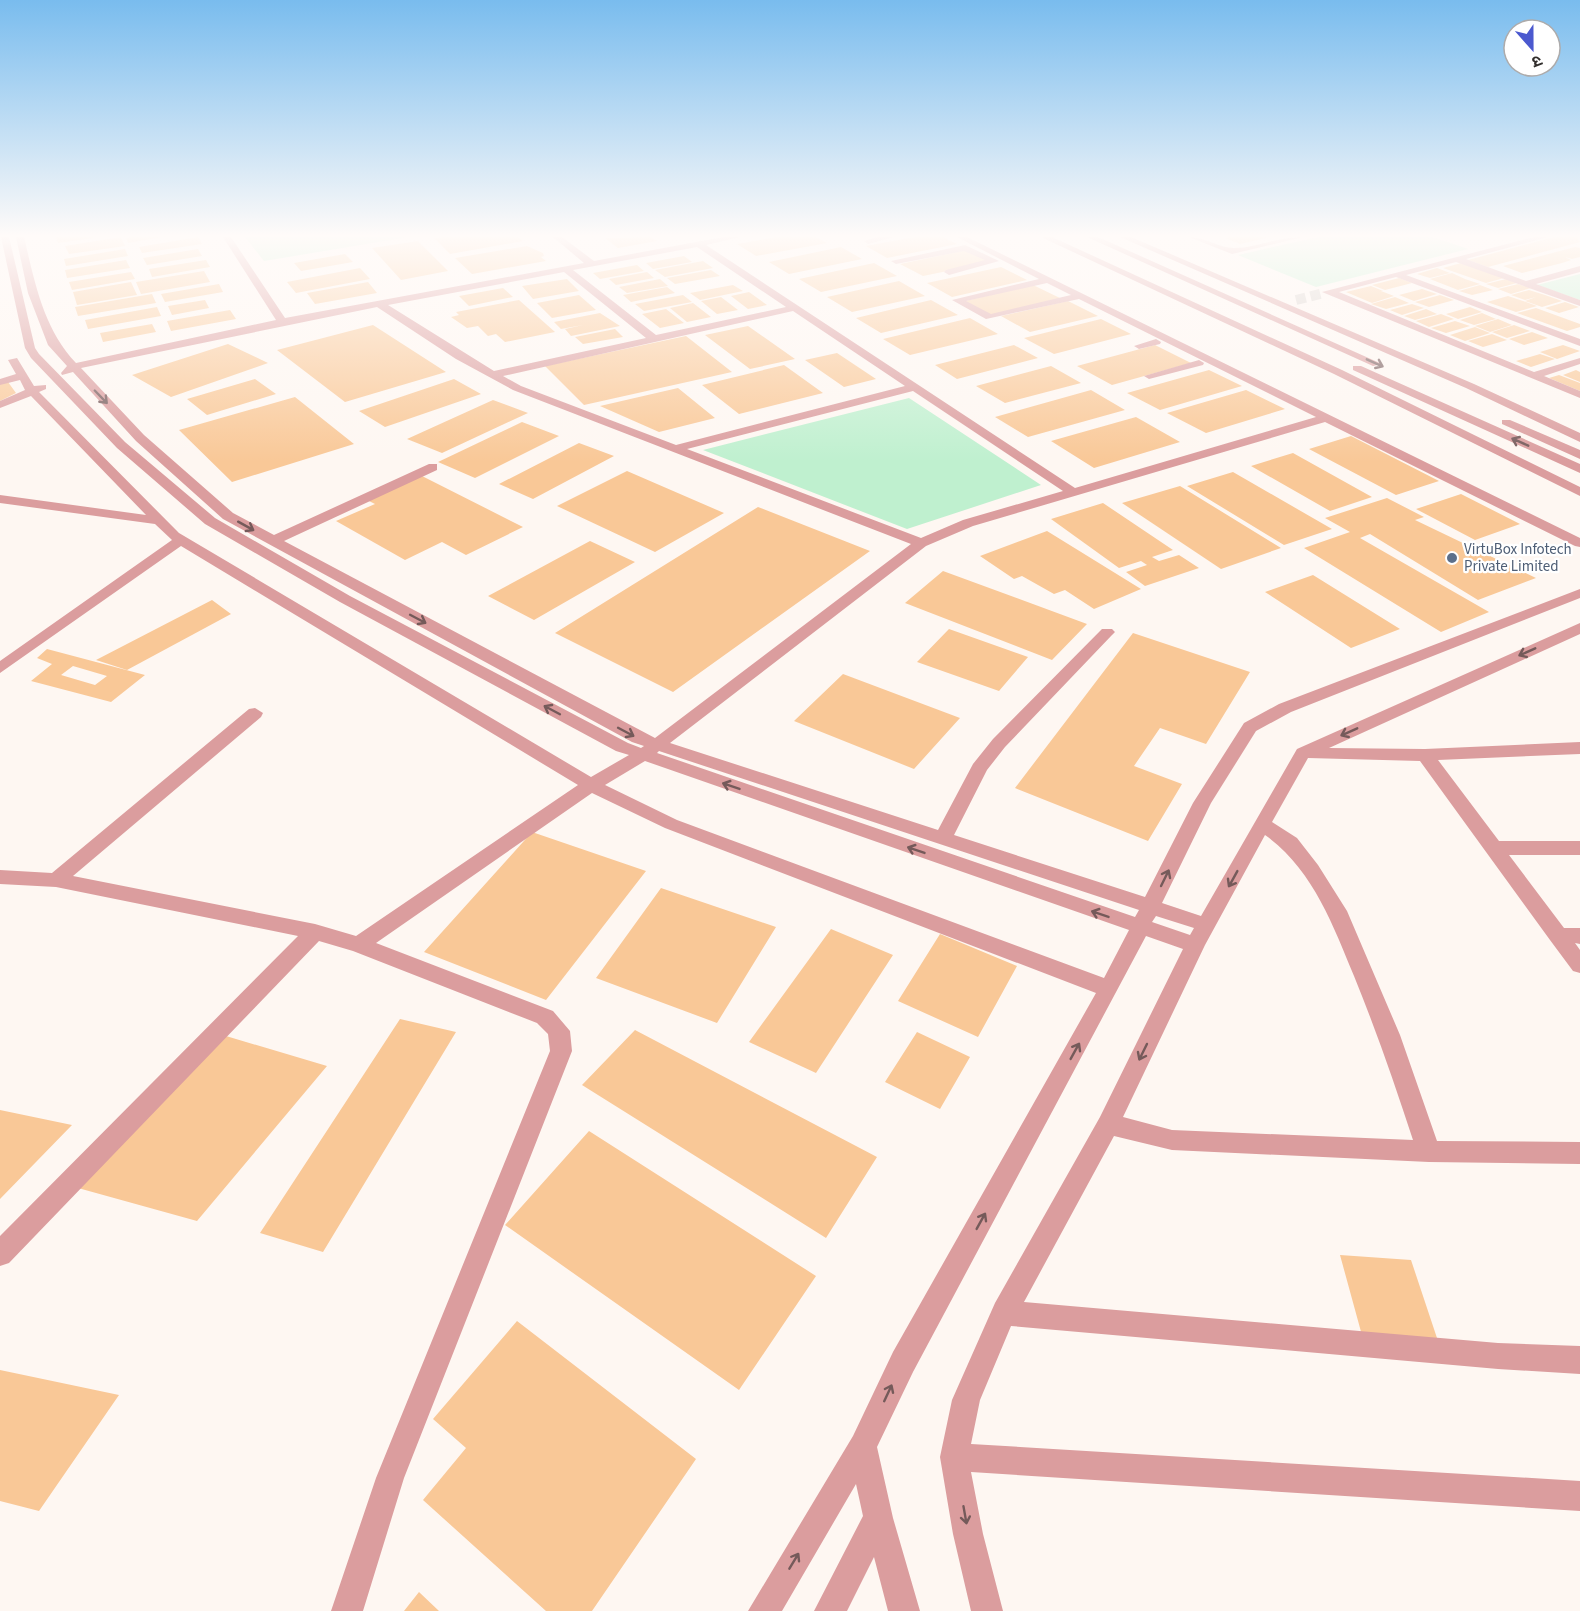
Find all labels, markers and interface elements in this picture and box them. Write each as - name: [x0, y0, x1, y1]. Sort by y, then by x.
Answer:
- north arrow: [1502, 18, 1562, 78]
- text: उ: [1528, 49, 1545, 73]
- one-way arrow: [1365, 358, 1383, 369]
- one-way arrow: [94, 390, 108, 405]
- one-way arrow: [1511, 435, 1529, 447]
- one-way arrow: [237, 521, 254, 533]
- place label: VirtuBox Infotech Private Limited: [1464, 539, 1572, 577]
- marker: VirtuBox Infotech Private Limited: [1445, 551, 1459, 565]
- one-way arrow: [409, 613, 426, 625]
- one-way arrow: [1518, 647, 1536, 658]
- one-way arrow: [544, 704, 562, 715]
- one-way arrow: [1340, 726, 1358, 738]
- one-way arrow: [617, 727, 635, 738]
- one-way arrow: [722, 779, 741, 790]
- one-way arrow: [907, 843, 925, 854]
- one-way arrow: [1159, 869, 1171, 887]
- one-way arrow: [1227, 870, 1238, 888]
- one-way arrow: [1091, 907, 1110, 918]
- one-way arrow: [1070, 1043, 1082, 1060]
- one-way arrow: [1137, 1043, 1149, 1061]
- one-way arrow: [975, 1213, 987, 1230]
- one-way arrow: [883, 1384, 895, 1402]
- one-way arrow: [960, 1504, 971, 1524]
- one-way arrow: [788, 1553, 800, 1570]

